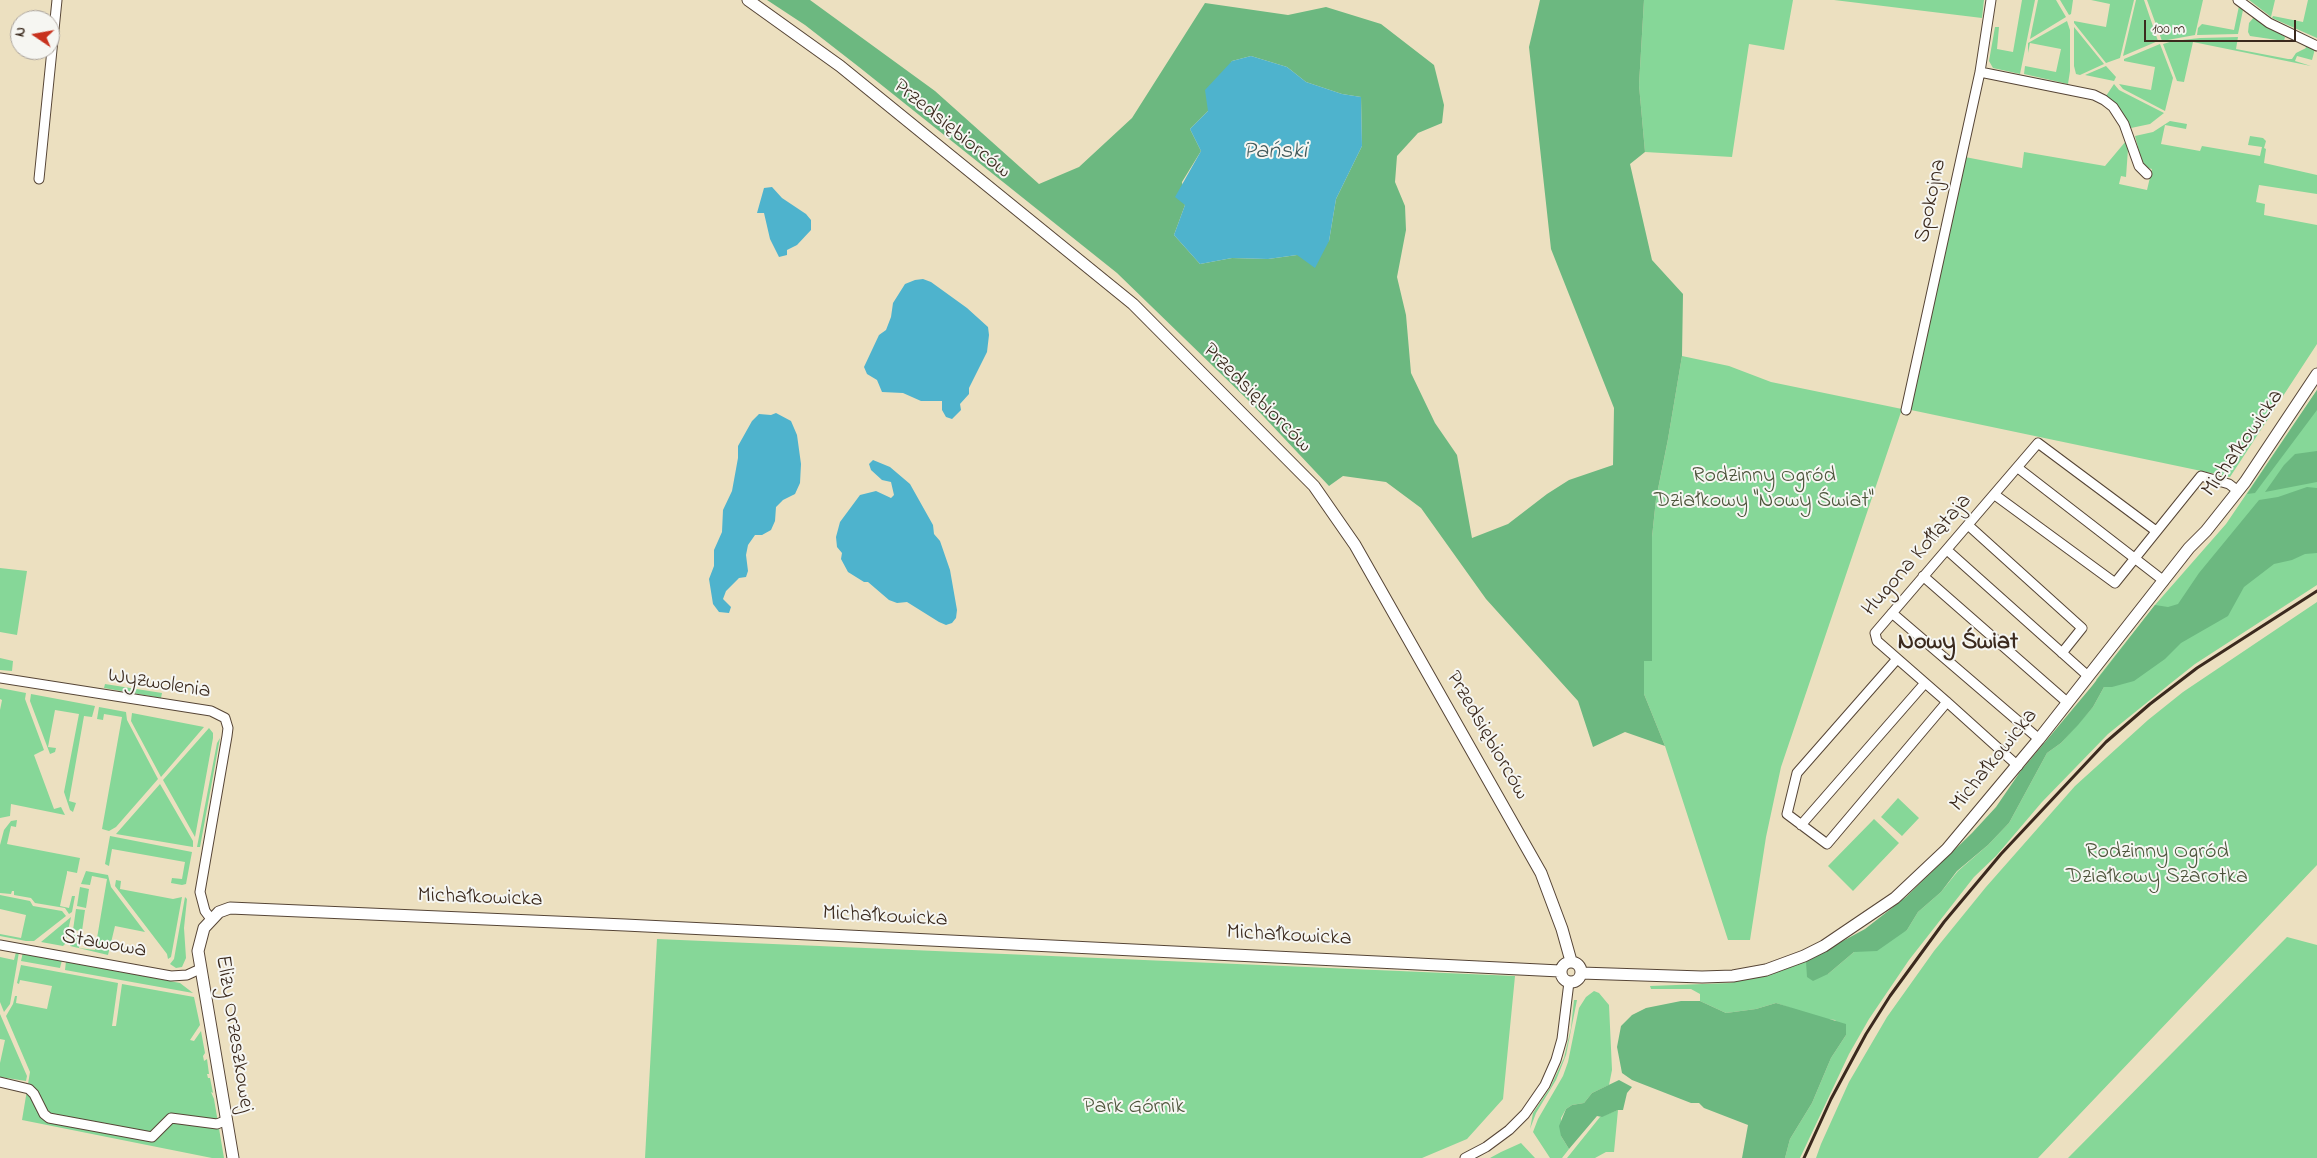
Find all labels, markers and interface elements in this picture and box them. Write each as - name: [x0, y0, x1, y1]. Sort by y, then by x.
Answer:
- north arrow: [10, 10, 60, 60]
- scale bar: [2147, 10, 2300, 42]
- text: 100 m: [2152, 18, 2185, 40]
- text: N: [10, 25, 32, 39]
- street label: Przedsiębiorców: [887, 74, 1015, 186]
- water label: Pański: [1243, 139, 1307, 167]
- street label: Spokojna: [1910, 157, 1954, 245]
- street label: Przedsiębiorców: [1196, 339, 1316, 459]
- street label: Michałkowicka: [2197, 385, 2291, 503]
- park label: Rodzinny Ogród Działkowy "Nowy Świat": [1654, 464, 1874, 516]
- street label: Hugona Kołłątaja: [1858, 489, 1978, 623]
- district label: Nowy Świat: [1898, 630, 2018, 658]
- street label: Wyzwolenia: [106, 664, 212, 706]
- street label: Przedsiębiorców: [1439, 667, 1533, 805]
- street label: Michałkowicka: [1945, 704, 2045, 818]
- park label: Rodzinny Ogród Działkowy Szarotka: [2066, 840, 2248, 891]
- street label: Michałkowicka: [417, 884, 543, 914]
- street label: Michałkowicka: [822, 902, 948, 934]
- street label: Michałkowicka: [1226, 921, 1352, 953]
- street label: Stawowa: [60, 925, 148, 965]
- street label: Elizy Orzeszkowej: [208, 954, 258, 1114]
- park label: Park Górnik: [1083, 1095, 1185, 1121]

